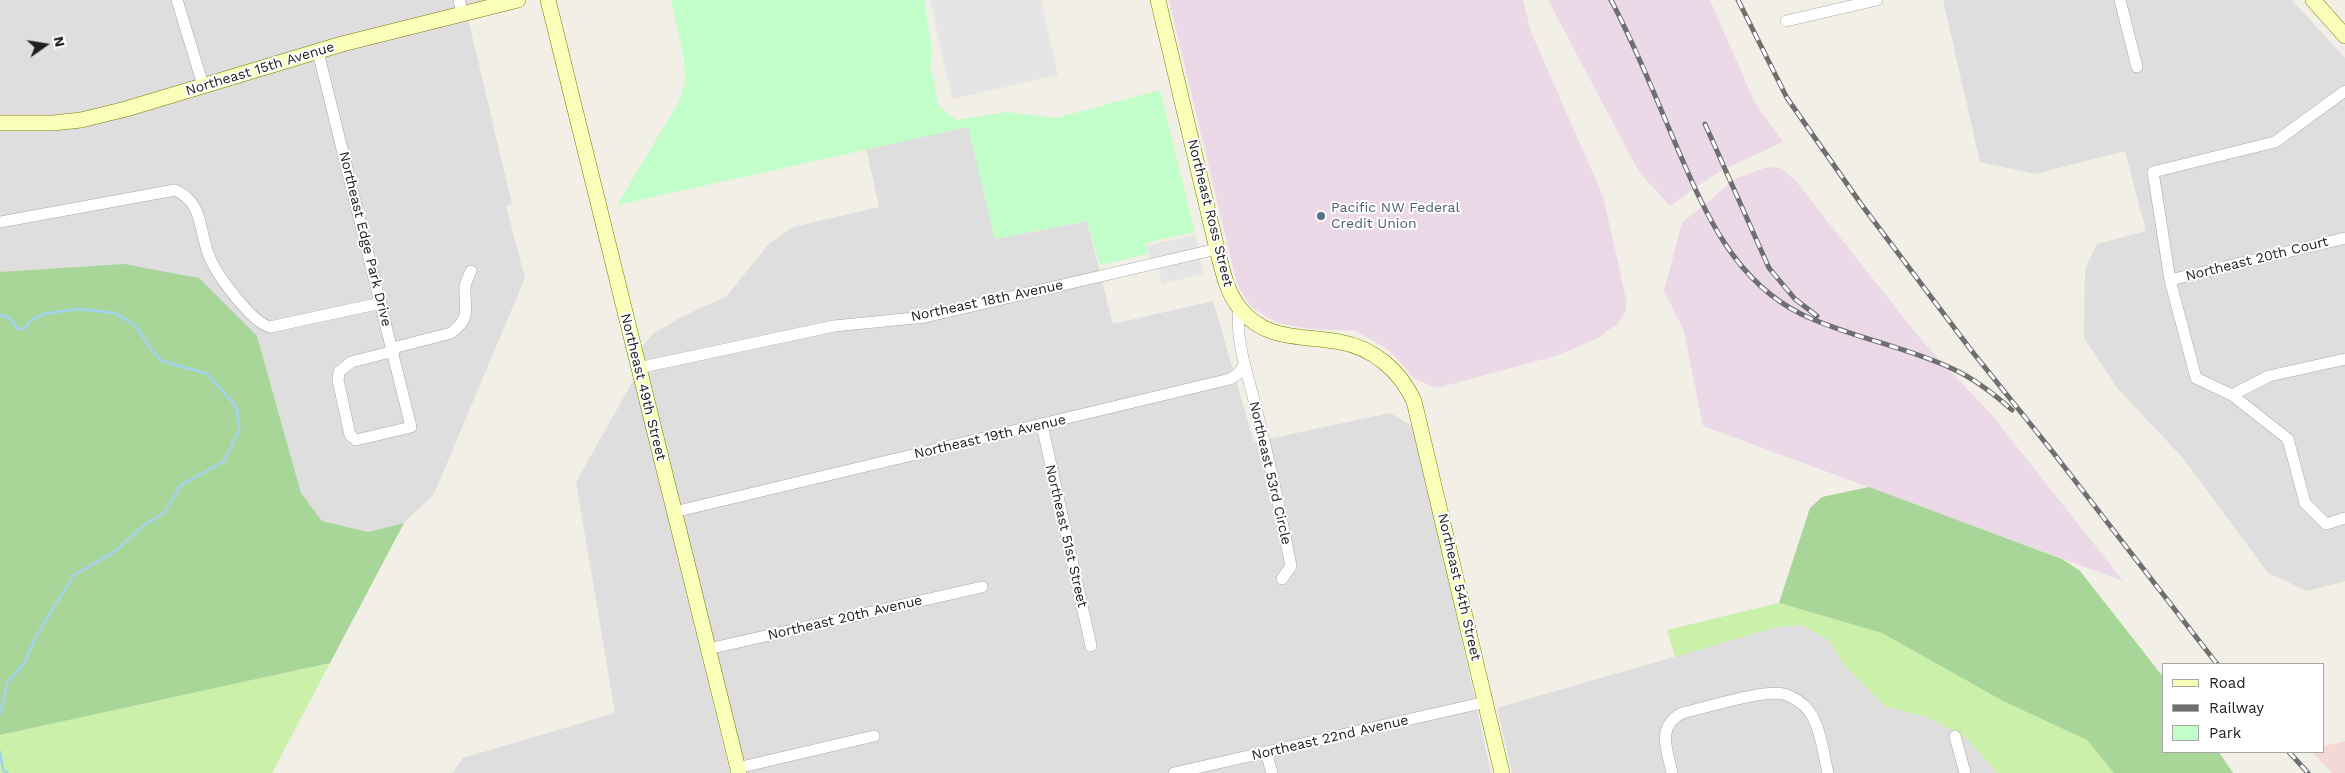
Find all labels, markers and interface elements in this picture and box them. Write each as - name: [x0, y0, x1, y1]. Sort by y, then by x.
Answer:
- north arrow: [20, 20, 70, 70]
- text: N: [51, 35, 69, 48]
- street label: Northeast 15th Avenue: [184, 38, 336, 100]
- street label: Northeast Ross Street: [1184, 137, 1236, 289]
- street label: Northeast Edge Park Drive: [335, 150, 395, 328]
- place label: Pacific NW Federal Credit Union: [1331, 200, 1460, 232]
- marker: Pacific NW Federal Credit Union: [1315, 210, 1327, 222]
- street label: Northeast 20th Court: [2184, 233, 2330, 285]
- street label: Northeast 18th Avenue: [909, 277, 1065, 325]
- street label: Northeast 49th Street: [617, 312, 669, 462]
- street label: Northeast 53rd Circle: [1245, 400, 1295, 546]
- street label: Northeast 19th Avenue: [912, 411, 1068, 463]
- street label: Northeast 51st Street: [1041, 463, 1091, 609]
- street label: Northeast 54th Street: [1434, 512, 1484, 662]
- street label: Northeast 20th Avenue: [766, 592, 924, 644]
- legend: [2162, 663, 2325, 753]
- text: Road: [2209, 674, 2246, 692]
- text: Railway: [2209, 699, 2264, 717]
- street label: Northeast 22nd Avenue: [1250, 712, 1410, 764]
- text: Park: [2209, 724, 2241, 742]

